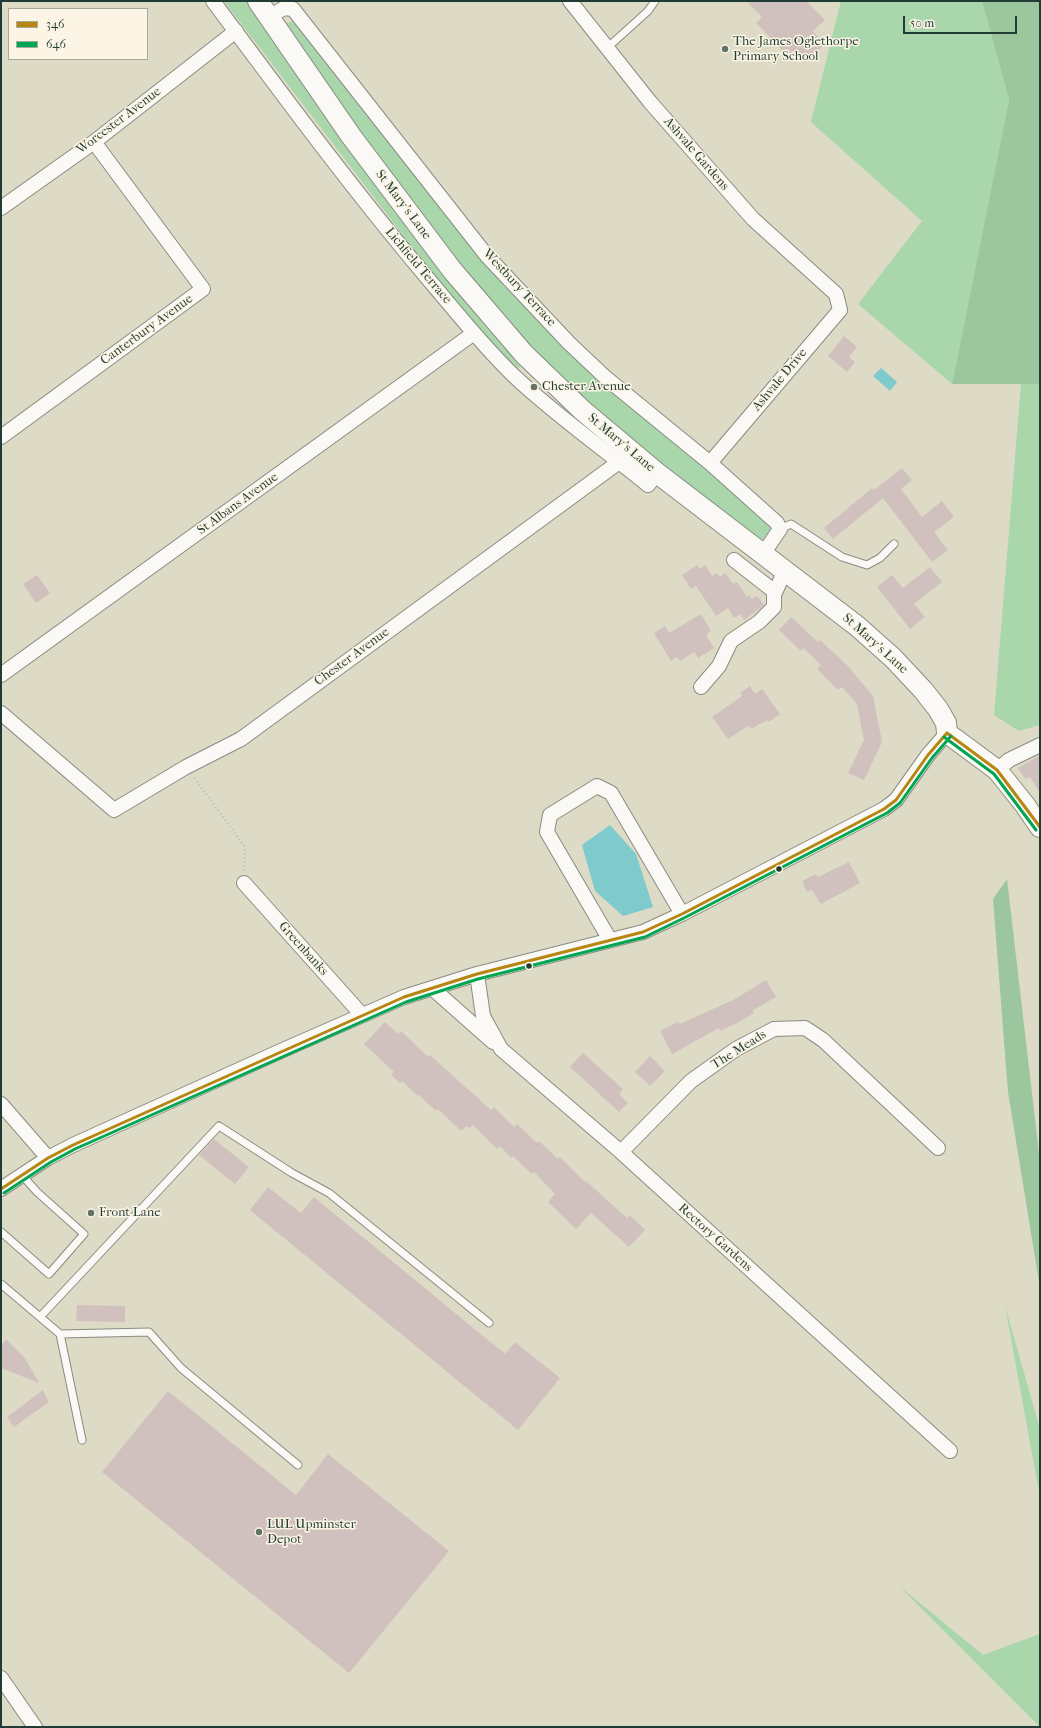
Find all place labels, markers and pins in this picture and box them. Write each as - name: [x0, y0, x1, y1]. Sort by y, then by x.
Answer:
- place label: The James Oglethorpe Primary School: [733, 34, 859, 65]
- marker: The James Oglethorpe Primary School: [720, 44, 730, 54]
- place label: Chester Avenue: [542, 379, 631, 395]
- marker: Chester Avenue: [529, 382, 539, 392]
- unlabelled marker: [774, 864, 784, 874]
- unlabelled marker: [524, 961, 534, 971]
- place label: Front Lane: [99, 1205, 161, 1221]
- marker: Front Lane: [86, 1208, 96, 1218]
- place label: LUL Upminster Depot: [267, 1517, 356, 1548]
- marker: LUL Upminster Depot: [254, 1527, 264, 1537]

